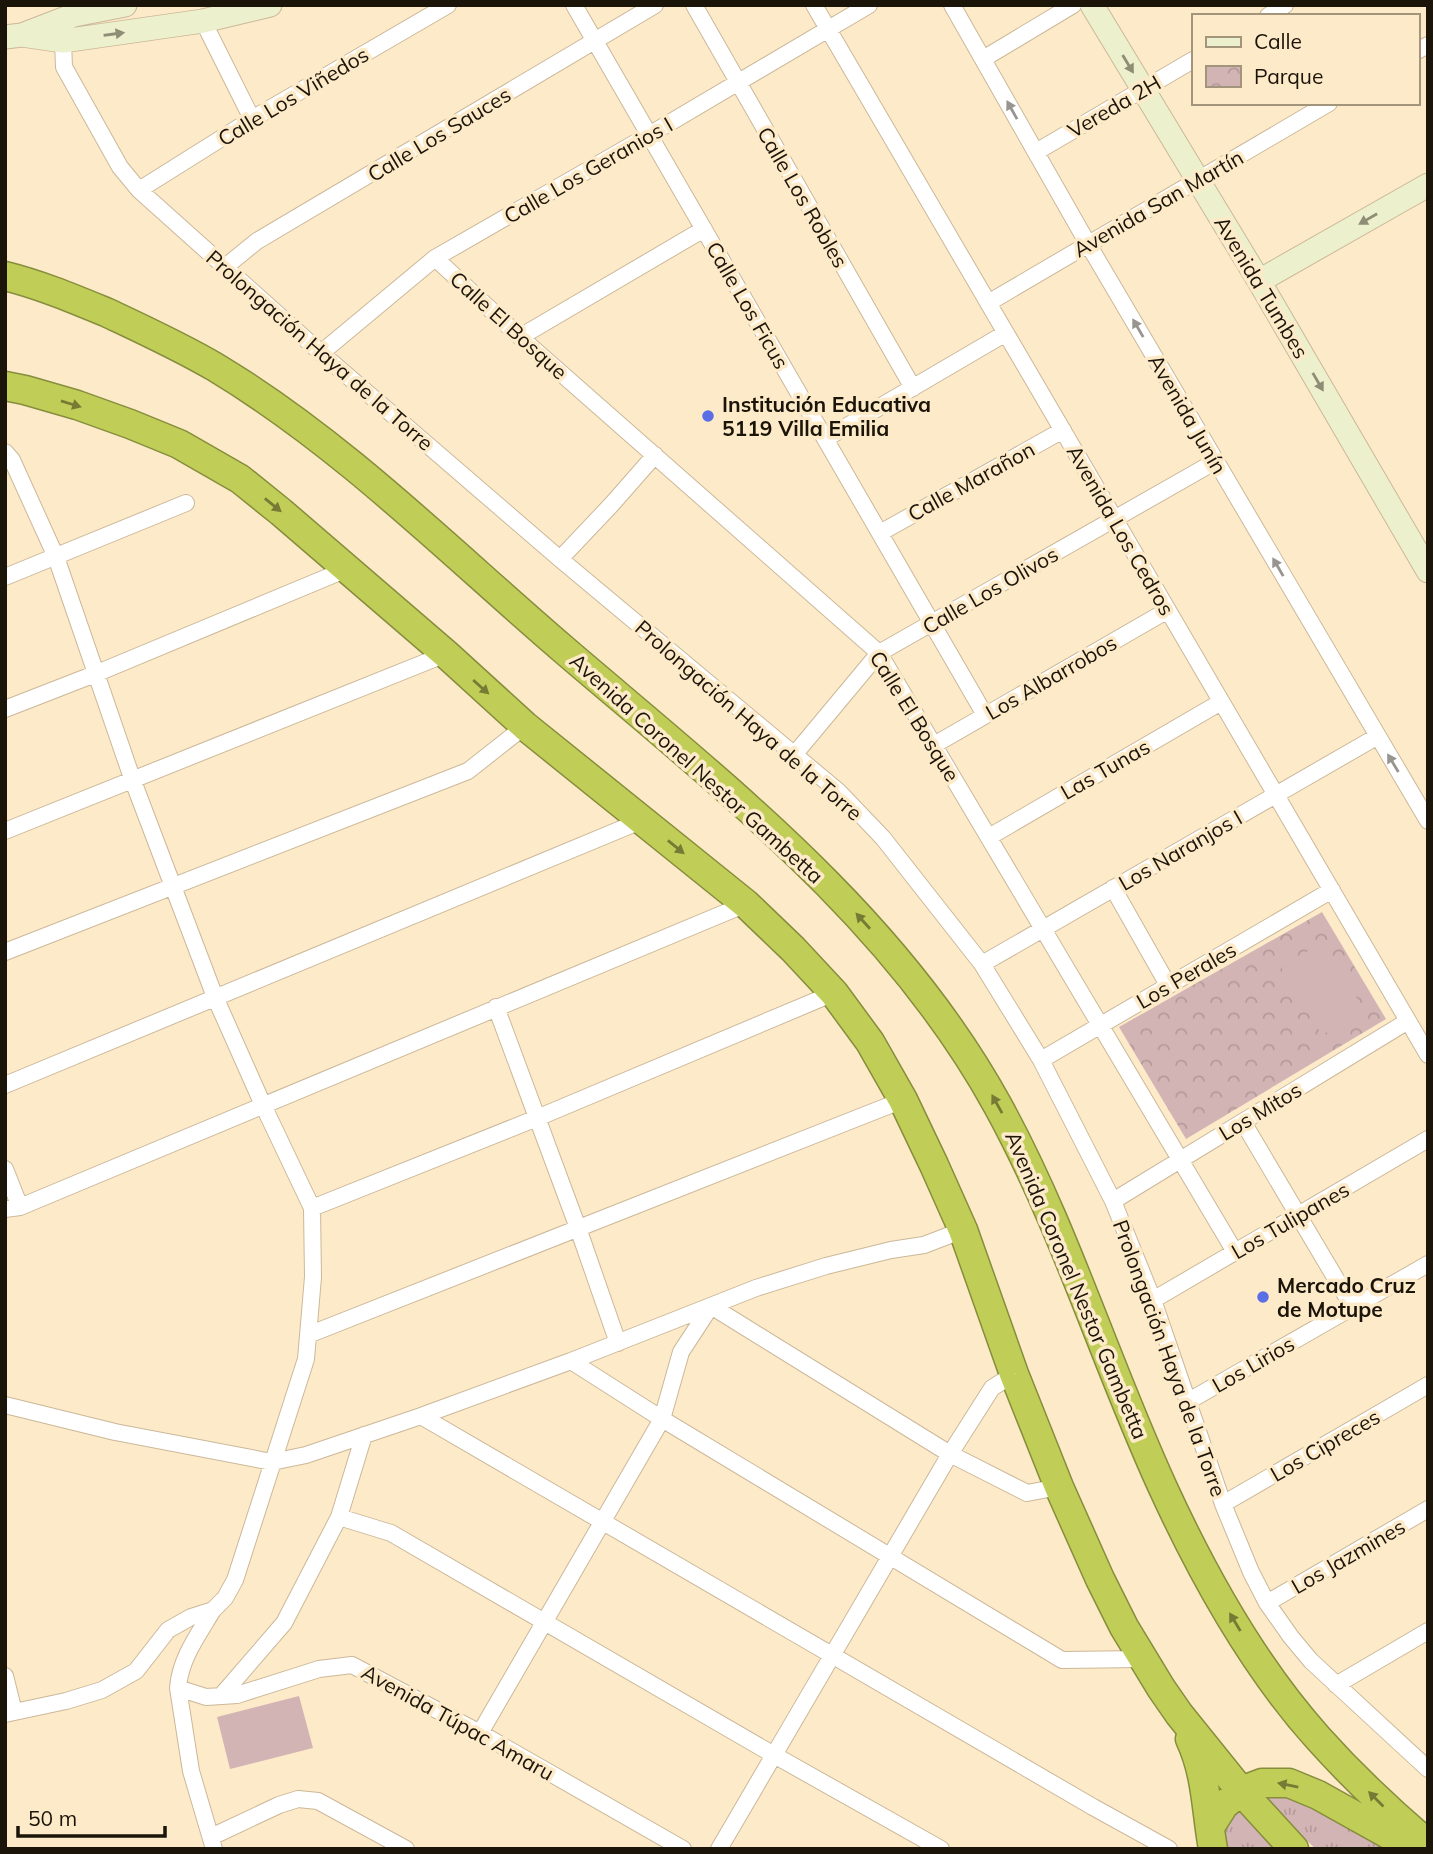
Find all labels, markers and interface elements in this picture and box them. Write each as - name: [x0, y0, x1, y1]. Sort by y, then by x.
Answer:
- legend: [1192, 14, 1419, 105]
- one-way arrow: [103, 28, 125, 39]
- text: Calle: [1254, 28, 1302, 54]
- street label: Calle Los Viñedos: [213, 41, 373, 151]
- one-way arrow: [1121, 54, 1134, 73]
- text: Parque: [1254, 63, 1323, 89]
- street label: Vereda 2H: [1063, 69, 1165, 143]
- street label: Calle Los Sauces: [363, 81, 515, 187]
- one-way arrow: [1006, 100, 1018, 120]
- street label: Calle Los Geranios I: [499, 111, 677, 229]
- street label: Calle Los Robles: [752, 122, 854, 272]
- street label: Avenida San Martín: [1068, 144, 1248, 262]
- street label: Avenida Tumbes: [1209, 211, 1315, 363]
- one-way arrow: [1359, 213, 1378, 225]
- street label: Calle Los Ficus: [701, 237, 795, 373]
- street label: Prolongación Haya de la Torre: [201, 244, 439, 456]
- street label: Calle El Bosque: [445, 265, 573, 385]
- one-way arrow: [1132, 319, 1144, 338]
- street label: Avenida Junín: [1143, 350, 1233, 478]
- one-way arrow: [1312, 373, 1324, 392]
- place label: Institución Educativa 5119 Villa Emilia: [722, 391, 931, 441]
- one-way arrow: [61, 399, 82, 409]
- marker: Institución Educativa 5119 Villa Emilia: [700, 408, 716, 424]
- street label: Calle Marañon: [903, 435, 1039, 527]
- street label: Avenida Los Cedros: [1062, 440, 1180, 620]
- one-way arrow: [263, 498, 281, 513]
- street label: Calle Los Olivos: [918, 541, 1062, 639]
- one-way arrow: [1272, 557, 1284, 576]
- street label: Prolongación Haya de la Torre: [630, 614, 868, 826]
- street label: Los Albarrobos: [981, 629, 1121, 725]
- street label: Calle El Bosque: [864, 646, 966, 786]
- street label: Avenida Coronel Nestor Gambetta: [565, 647, 829, 889]
- one-way arrow: [473, 678, 490, 694]
- street label: Las Tunas: [1056, 733, 1154, 805]
- one-way arrow: [1387, 753, 1399, 772]
- street label: Los Naranjos I: [1114, 804, 1246, 896]
- one-way arrow: [667, 839, 684, 854]
- one-way arrow: [855, 912, 871, 930]
- street label: Los Perales: [1132, 936, 1240, 1014]
- street label: Los Mitos: [1214, 1076, 1306, 1146]
- one-way arrow: [991, 1095, 1003, 1114]
- street label: Avenida Coronel Nestor Gambetta: [1000, 1127, 1154, 1443]
- street label: Los Tulipanes: [1226, 1176, 1354, 1264]
- street label: Prolongación Haya de la Torre: [1108, 1216, 1232, 1500]
- place label: Mercado Cruz de Motupe: [1277, 1272, 1416, 1322]
- marker: Mercado Cruz de Motupe: [1255, 1289, 1271, 1305]
- street label: Los Lirios: [1207, 1330, 1299, 1398]
- street label: Los Cipreces: [1266, 1403, 1384, 1487]
- street label: Los Jazmines: [1286, 1513, 1410, 1599]
- one-way arrow: [1228, 1613, 1241, 1632]
- street label: Avenida Túpac Amaru: [357, 1658, 559, 1786]
- one-way arrow: [1277, 1779, 1299, 1790]
- one-way arrow: [1369, 1791, 1385, 1808]
- scale bar: [18, 1794, 164, 1838]
- text: 50 m: [28, 1805, 77, 1831]

